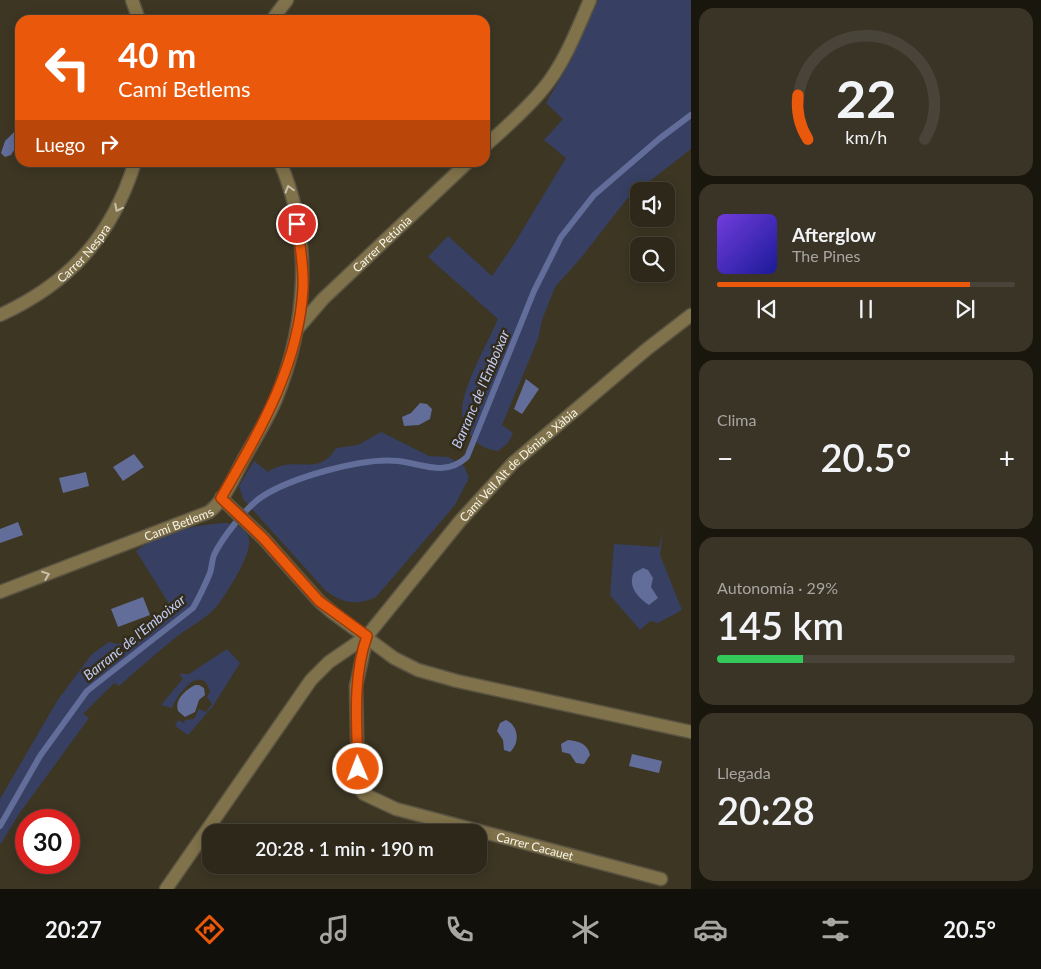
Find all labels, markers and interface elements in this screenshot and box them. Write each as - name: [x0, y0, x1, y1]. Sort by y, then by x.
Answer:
- text: 40 m: [118, 33, 196, 75]
- icon: left: [35, 35, 100, 100]
- text: 22: [836, 67, 896, 129]
- text: Camí Betlems: [118, 75, 251, 102]
- text: km/h: [845, 126, 887, 148]
- icon: right: [95, 130, 123, 158]
- text: Luego: [35, 133, 85, 156]
- map controls: [630, 182, 675, 282]
- button: sound: [630, 182, 675, 227]
- one-way arrow: [284, 185, 294, 193]
- one-way arrow: [114, 203, 124, 212]
- pin: [276, 203, 318, 245]
- icon: arrive: [283, 210, 311, 238]
- street label: Carrer Petúnia: [349, 212, 414, 275]
- street label: Carrer Nespra: [54, 221, 113, 286]
- text: Afterglow: [792, 223, 876, 246]
- button: search: [630, 237, 675, 282]
- text: The Pines: [792, 246, 861, 265]
- icon: previous: [753, 295, 781, 323]
- icon: pause: [852, 295, 880, 323]
- icon: next: [951, 295, 979, 323]
- water label: Barranc de l'Emboixar: [447, 327, 513, 451]
- street label: Camí Vell Alt de Dénia a Xàbia: [456, 404, 580, 524]
- text: Clima: [717, 410, 756, 429]
- text: 20.5°: [821, 434, 911, 480]
- text: −: [717, 441, 733, 475]
- text: +: [999, 441, 1015, 475]
- street label: Camí Betlems: [142, 504, 216, 544]
- one-way arrow: [41, 571, 49, 581]
- text: Autonomía · 29%: [717, 578, 838, 597]
- water label: Barranc de l'Emboixar: [79, 590, 189, 683]
- text: 145 km: [717, 602, 844, 648]
- position arrow: [331, 742, 383, 794]
- text: Llegada: [717, 763, 771, 782]
- text: 20:28: [717, 787, 815, 833]
- speed limit sign: 30: [15, 809, 80, 874]
- street label: Carrer Cacauet: [495, 828, 576, 863]
- text: 20:28 · 1 min · 190 m: [255, 837, 434, 860]
- icon: directions: [192, 912, 227, 947]
- icon: music: [317, 912, 352, 947]
- icon: phone: [442, 912, 477, 947]
- icon: climate: [568, 912, 603, 947]
- icon: car: [693, 912, 728, 947]
- icon: filters: [818, 912, 853, 947]
- text: 20:27: [45, 916, 102, 943]
- text: 20.5°: [943, 916, 996, 943]

